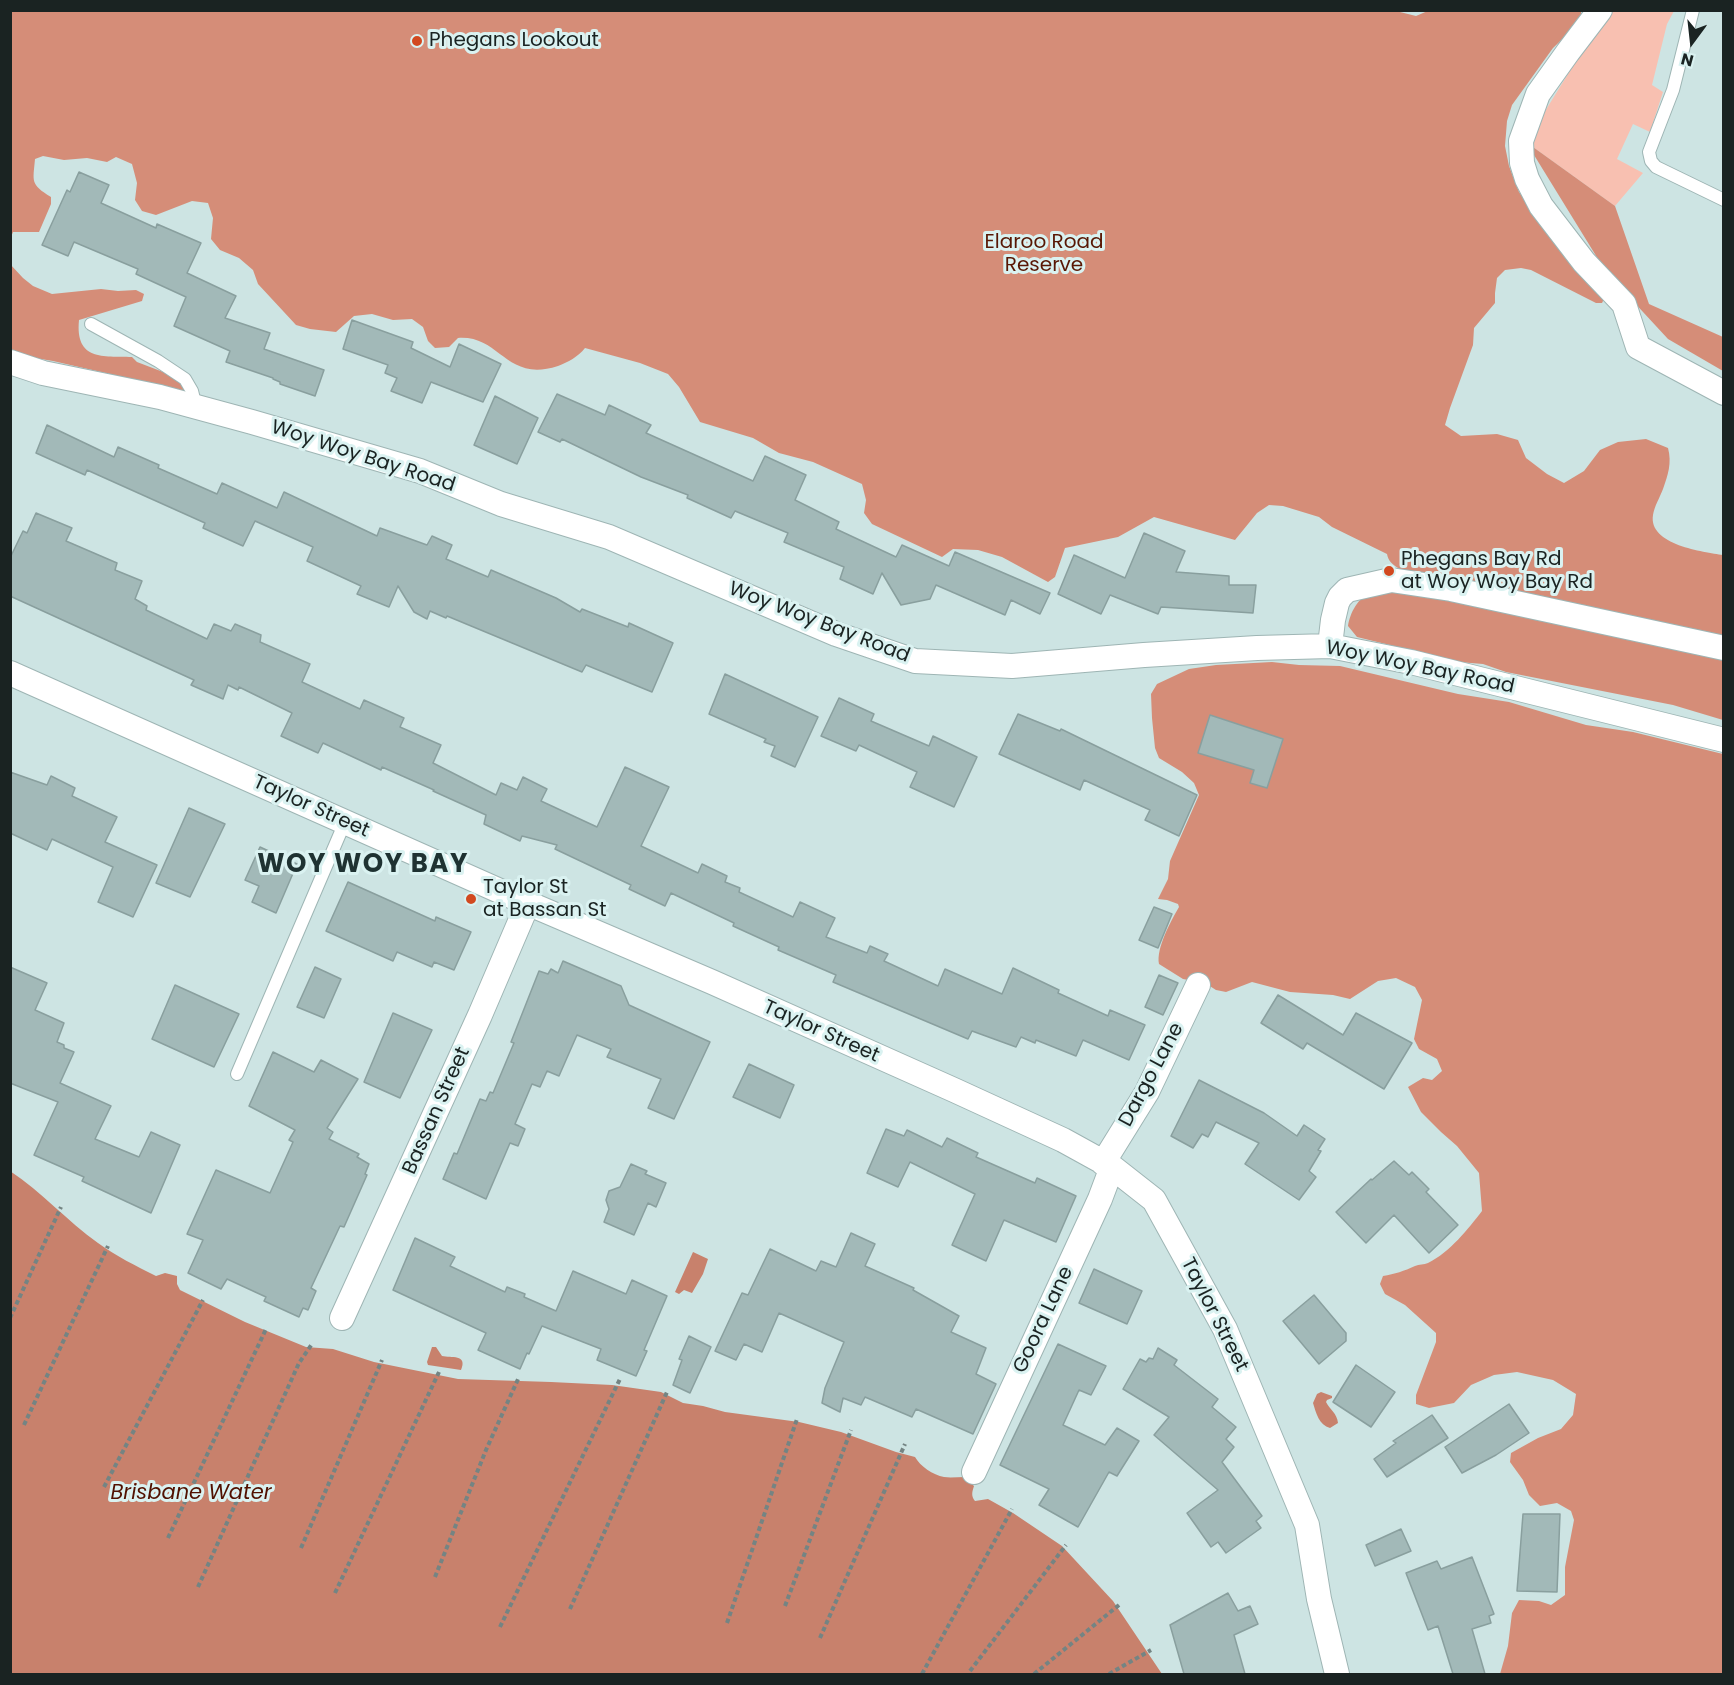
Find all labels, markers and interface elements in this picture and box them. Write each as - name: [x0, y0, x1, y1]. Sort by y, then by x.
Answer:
- north arrow: [1662, 12, 1722, 72]
- place label: Phegans Lookout: [429, 29, 599, 53]
- marker: Phegans Lookout: [410, 34, 424, 48]
- text: N: [1678, 47, 1696, 73]
- park label: Elaroo Road Reserve: [984, 231, 1104, 278]
- street label: Woy Woy Bay Road: [268, 416, 458, 498]
- place label: Phegans Bay Rd at Woy Woy Bay Rd: [1401, 548, 1593, 595]
- marker: Phegans Bay Rd at Woy Woy Bay Rd: [1382, 564, 1396, 578]
- street label: Woy Woy Bay Road: [725, 577, 913, 669]
- street label: Woy Woy Bay Road: [1323, 636, 1517, 700]
- street label: Taylor Street: [249, 771, 373, 843]
- district label: WOY WOY BAY: [257, 849, 469, 881]
- place label: Taylor St at Bassan St: [483, 876, 606, 923]
- marker: Taylor St at Bassan St: [464, 892, 478, 906]
- street label: Taylor Street: [759, 996, 883, 1068]
- street label: Dargo Lane: [1115, 1019, 1189, 1131]
- street label: Bassan Street: [398, 1044, 476, 1178]
- street label: Taylor Street: [1175, 1254, 1253, 1376]
- street label: Goora Lane: [1009, 1263, 1079, 1377]
- water label: Brisbane Water: [110, 1481, 272, 1507]

